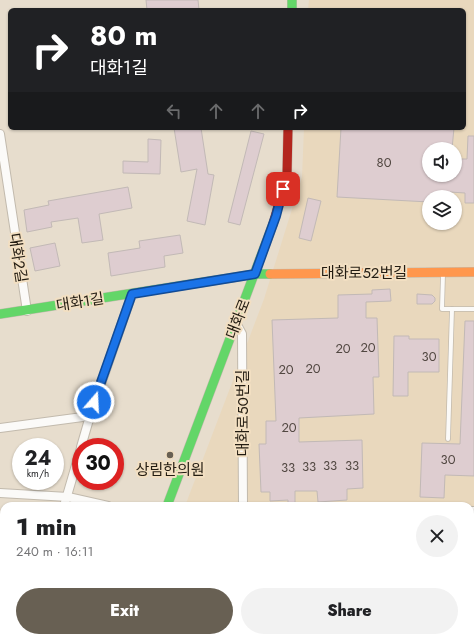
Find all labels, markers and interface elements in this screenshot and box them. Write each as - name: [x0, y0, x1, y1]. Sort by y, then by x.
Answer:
- text: 80 m: [90, 15, 157, 56]
- icon: right: [24, 24, 76, 76]
- text: 대화1길: [90, 55, 148, 81]
- icon: left: [163, 100, 185, 122]
- icon: ahead: [205, 100, 227, 122]
- icon: ahead: [247, 100, 269, 122]
- icon: right: [289, 100, 311, 122]
- map controls: [422, 142, 462, 230]
- button: sound: [422, 142, 462, 182]
- house number: 80: [377, 153, 392, 172]
- pin: [266, 172, 300, 206]
- icon: arrive: [272, 178, 294, 200]
- button: layers: [422, 190, 462, 230]
- street label: 대화2길: [3, 232, 33, 284]
- street label: 대화로52번길: [321, 262, 407, 284]
- street label: 대화1길: [54, 287, 106, 317]
- street label: 대화로: [220, 296, 256, 342]
- house number: 20: [360, 338, 376, 357]
- house number: 20: [335, 339, 351, 358]
- house number: 30: [422, 347, 437, 366]
- house number: 20: [305, 359, 321, 378]
- house number: 20: [278, 360, 294, 379]
- street label: 대화로50번길: [232, 370, 254, 456]
- position arrow: [73, 381, 115, 423]
- house number: 20: [281, 418, 297, 437]
- speed limit sign: 30: [72, 438, 124, 490]
- text: 24: [24, 444, 52, 473]
- marker: 상림한의원: [165, 450, 175, 460]
- house number: 30: [441, 450, 456, 469]
- house number: 33: [323, 456, 337, 475]
- house number: 33: [345, 456, 359, 475]
- house number: 33: [302, 457, 316, 476]
- house number: 33: [281, 458, 295, 477]
- place label: 상림한의원: [135, 459, 205, 481]
- text: km/h: [27, 466, 49, 481]
- text: 1 min: [16, 509, 77, 544]
- button: close: [416, 515, 458, 557]
- text: 240 m · 16:11: [16, 542, 93, 561]
- button: Exit: [16, 588, 233, 634]
- button: Share: [241, 588, 458, 634]

